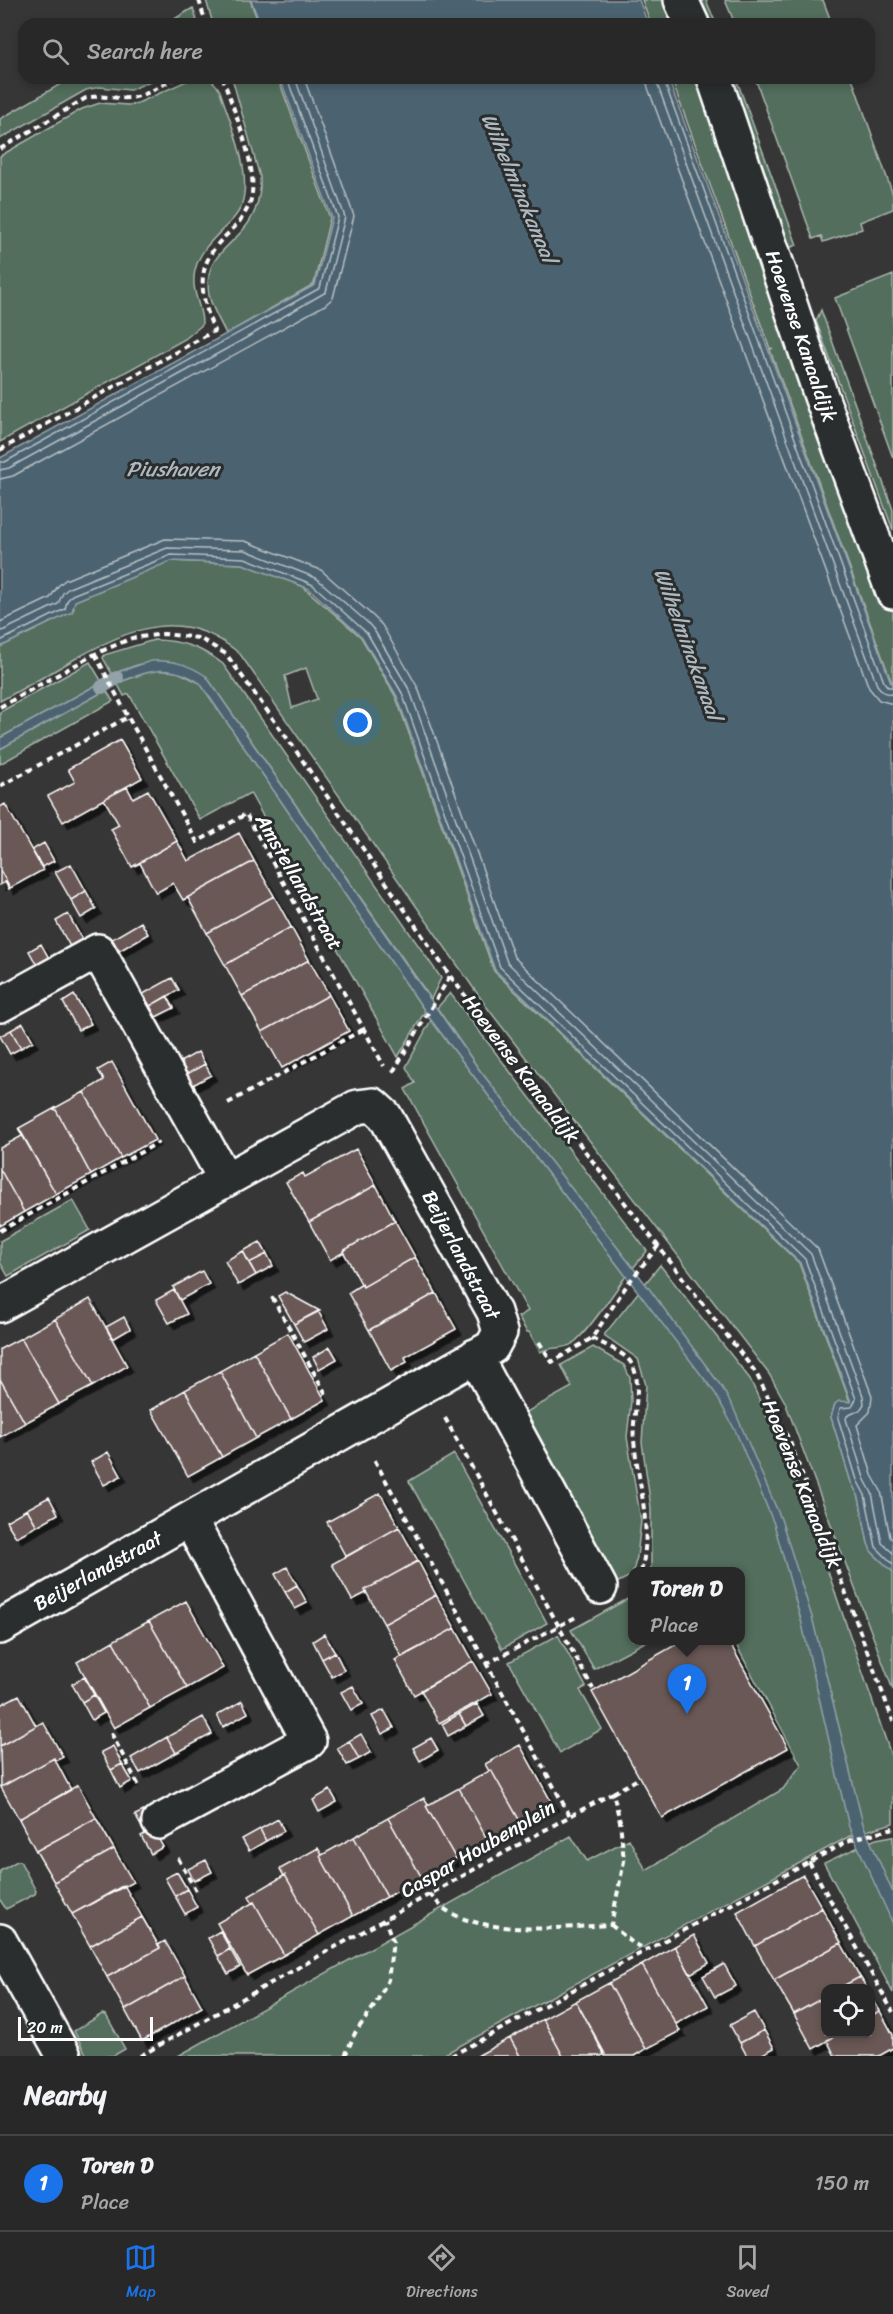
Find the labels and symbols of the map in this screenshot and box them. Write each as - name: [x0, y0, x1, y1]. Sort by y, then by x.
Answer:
- water label: Wilhelminakanaal: [470, 107, 570, 274]
- street label: Hoevense Kanaaldijk: [755, 245, 847, 427]
- water label: Piushaven: [127, 450, 222, 488]
- water label: Wilhelminakanaal: [643, 563, 735, 730]
- your location: [343, 708, 372, 737]
- street label: Amstellandstraat: [245, 806, 353, 957]
- street label: Hoevense Kanaaldijk: [453, 987, 589, 1152]
- street label: Beijerlandstraat: [412, 1184, 510, 1327]
- street label: Hoevense Kanaaldijk: [752, 1394, 852, 1574]
- street label: Beijerlandstraat: [27, 1521, 170, 1621]
- pin: 1: [668, 1664, 706, 1714]
- street label: Caspar Houbenplein: [394, 1790, 563, 1908]
- scale bar: [18, 2014, 153, 2042]

